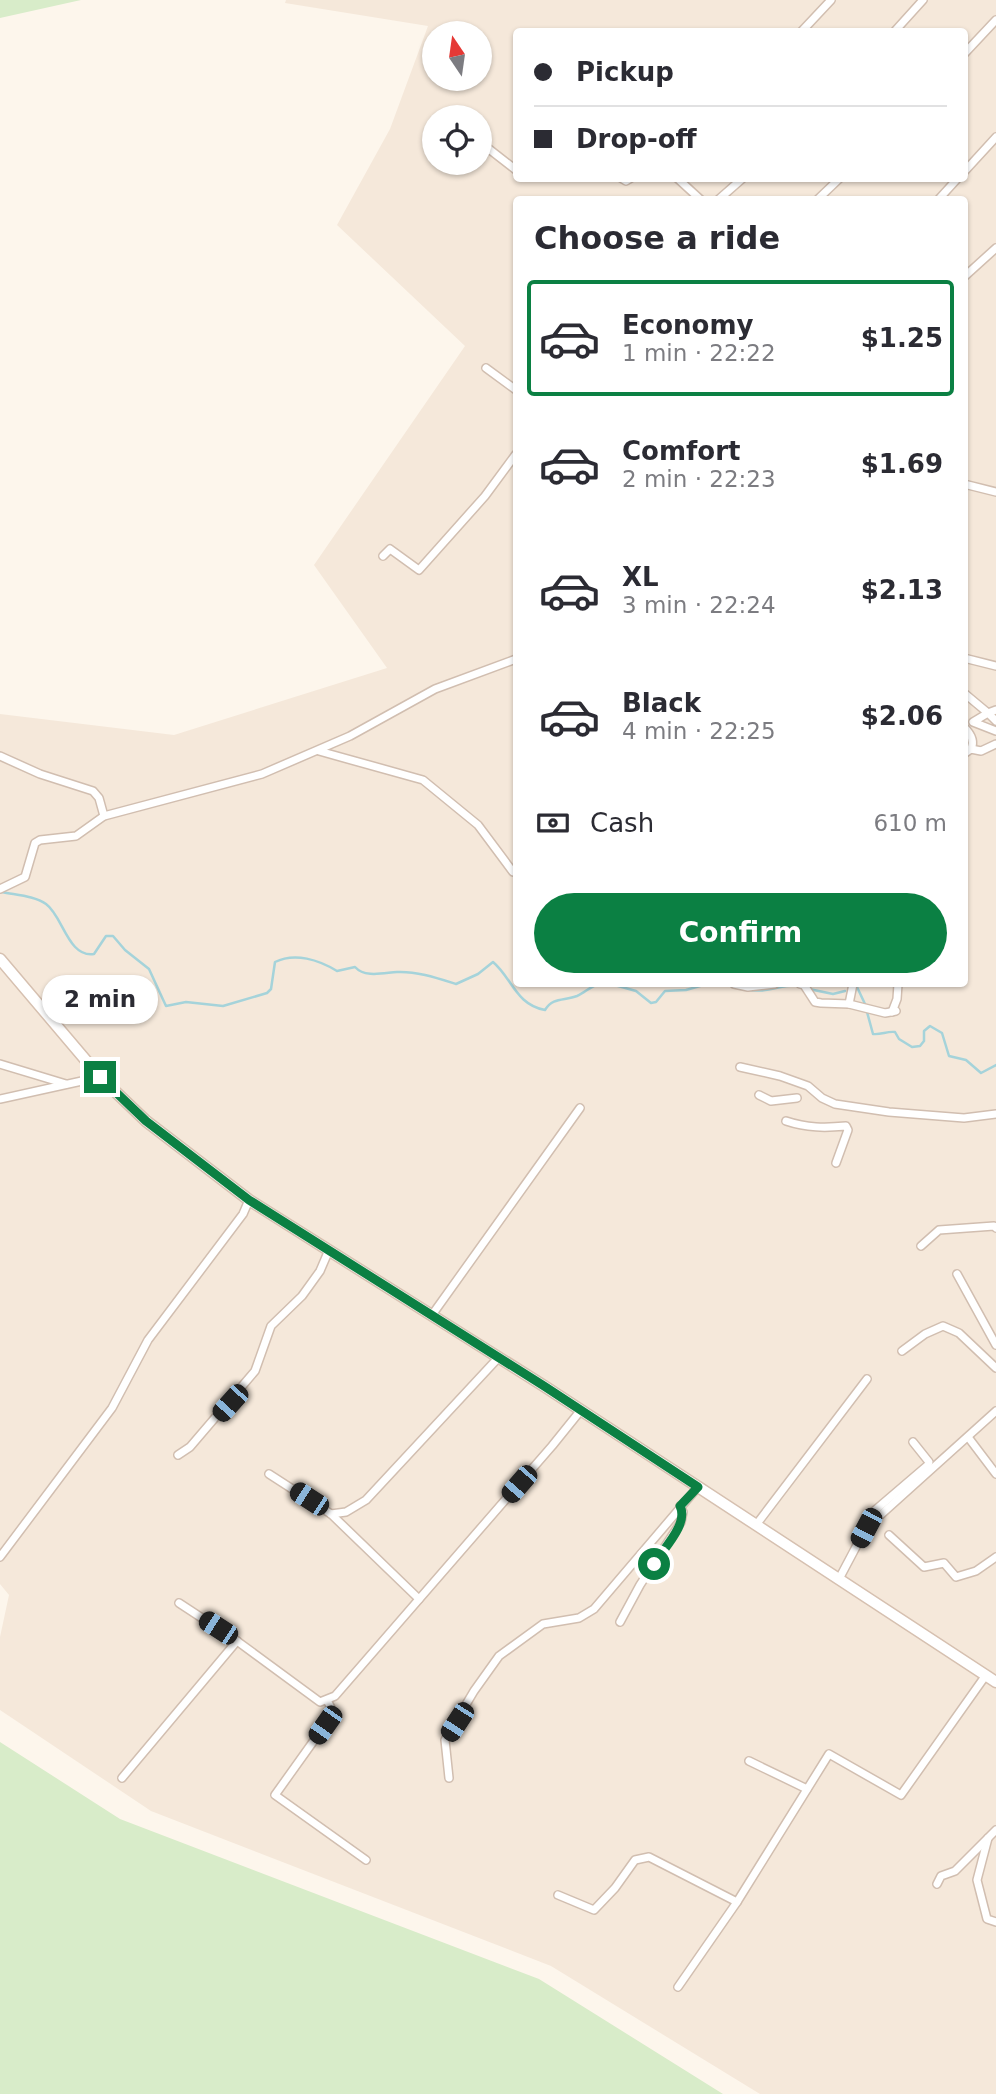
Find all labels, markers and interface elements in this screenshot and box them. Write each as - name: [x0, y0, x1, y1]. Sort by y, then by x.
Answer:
- north arrow: [422, 21, 492, 91]
- map controls: [422, 21, 492, 175]
- text: Pickup: [576, 57, 674, 87]
- button: locate: [422, 105, 492, 175]
- text: Drop-off: [576, 124, 697, 154]
- text: Choose a ride: [534, 219, 780, 257]
- icon: car: [538, 307, 601, 370]
- text: Economy: [622, 310, 753, 340]
- text: $1.25: [861, 323, 943, 353]
- text: 1 min · 22:22: [622, 340, 776, 366]
- icon: car: [538, 433, 601, 496]
- text: Comfort: [622, 436, 740, 466]
- text: $1.69: [861, 449, 943, 479]
- text: 2 min · 22:23: [622, 466, 776, 492]
- icon: car: [538, 559, 601, 622]
- text: XL: [622, 562, 659, 592]
- text: $2.13: [861, 575, 943, 605]
- text: 3 min · 22:24: [622, 592, 776, 618]
- icon: car: [538, 685, 601, 748]
- text: Black: [622, 688, 701, 718]
- text: $2.06: [861, 701, 943, 731]
- text: 4 min · 22:25: [622, 718, 776, 744]
- icon: cash: [534, 804, 572, 842]
- text: Cash: [590, 808, 654, 838]
- text: 610 m: [873, 810, 947, 836]
- button: Confirm: [534, 893, 947, 973]
- callout: 2 min: [42, 976, 158, 1024]
- text: 2 min: [64, 986, 136, 1012]
- route end: [84, 1061, 116, 1093]
- car: [209, 1380, 252, 1426]
- car: [498, 1461, 541, 1507]
- car: [286, 1479, 333, 1519]
- car: [847, 1505, 886, 1551]
- route start: [638, 1548, 670, 1580]
- car: [195, 1608, 242, 1648]
- car: [437, 1699, 478, 1745]
- car: [305, 1702, 346, 1748]

